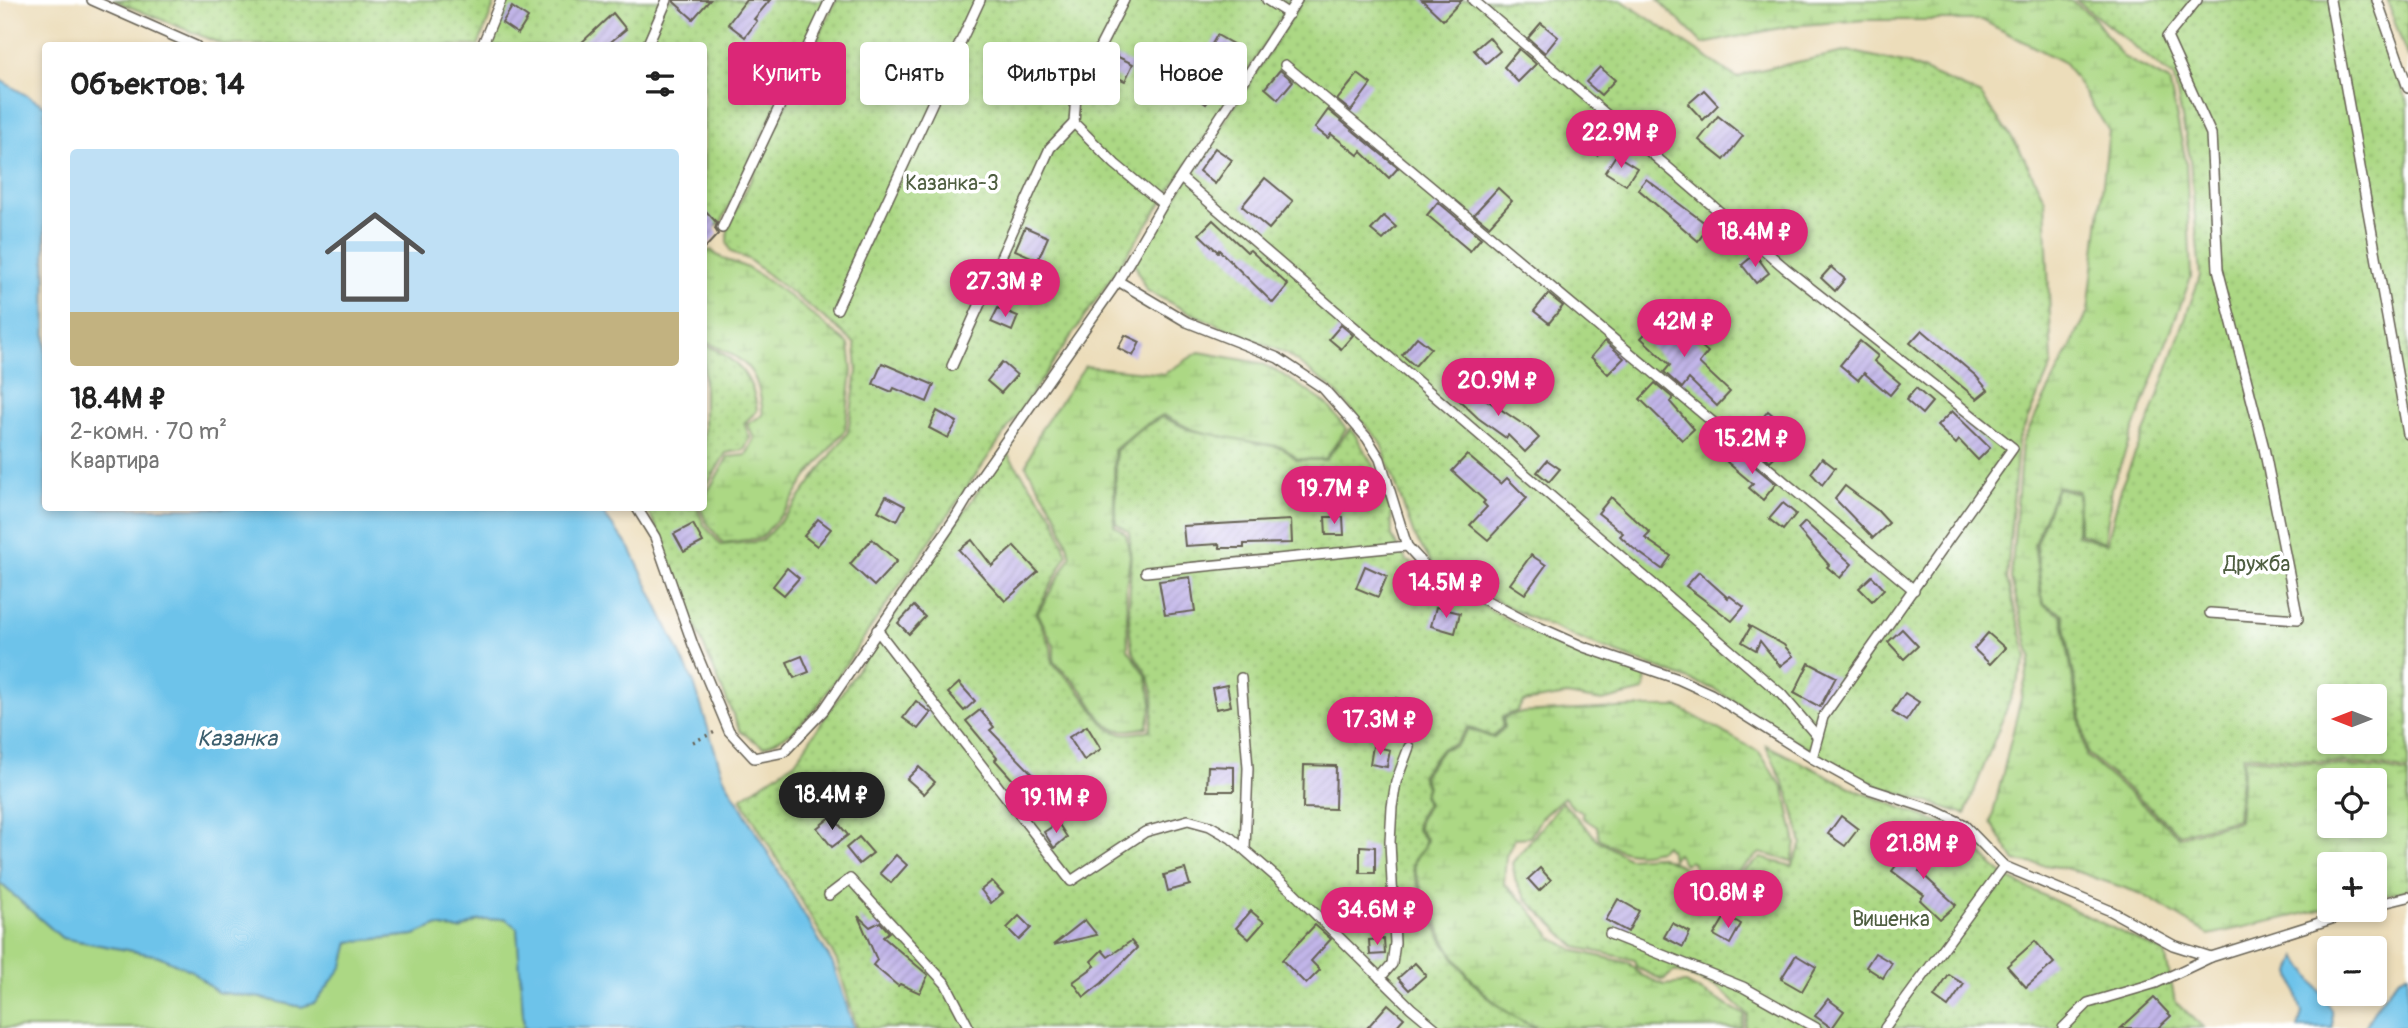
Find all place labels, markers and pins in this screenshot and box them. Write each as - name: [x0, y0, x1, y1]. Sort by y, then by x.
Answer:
- pin: 22.9M ₽: [1556, 110, 1686, 170]
- pin: 18.4M ₽: [1690, 210, 1820, 269]
- pin: 27.3M ₽: [940, 260, 1070, 319]
- pin: 42M ₽: [1635, 300, 1733, 359]
- pin: 20.9M ₽: [1433, 358, 1563, 418]
- pin: 15.2M ₽: [1687, 416, 1817, 476]
- pin: 19.7M ₽: [1269, 466, 1399, 526]
- pin: 14.5M ₽: [1381, 560, 1511, 620]
- pin: 17.3M ₽: [1315, 698, 1445, 757]
- pin: 18.4M ₽: [767, 772, 897, 832]
- pin: 19.1M ₽: [991, 776, 1121, 835]
- pin: 21.8M ₽: [1858, 822, 1988, 881]
- pin: 10.8M ₽: [1663, 870, 1793, 930]
- pin: 34.6M ₽: [1312, 888, 1442, 947]

